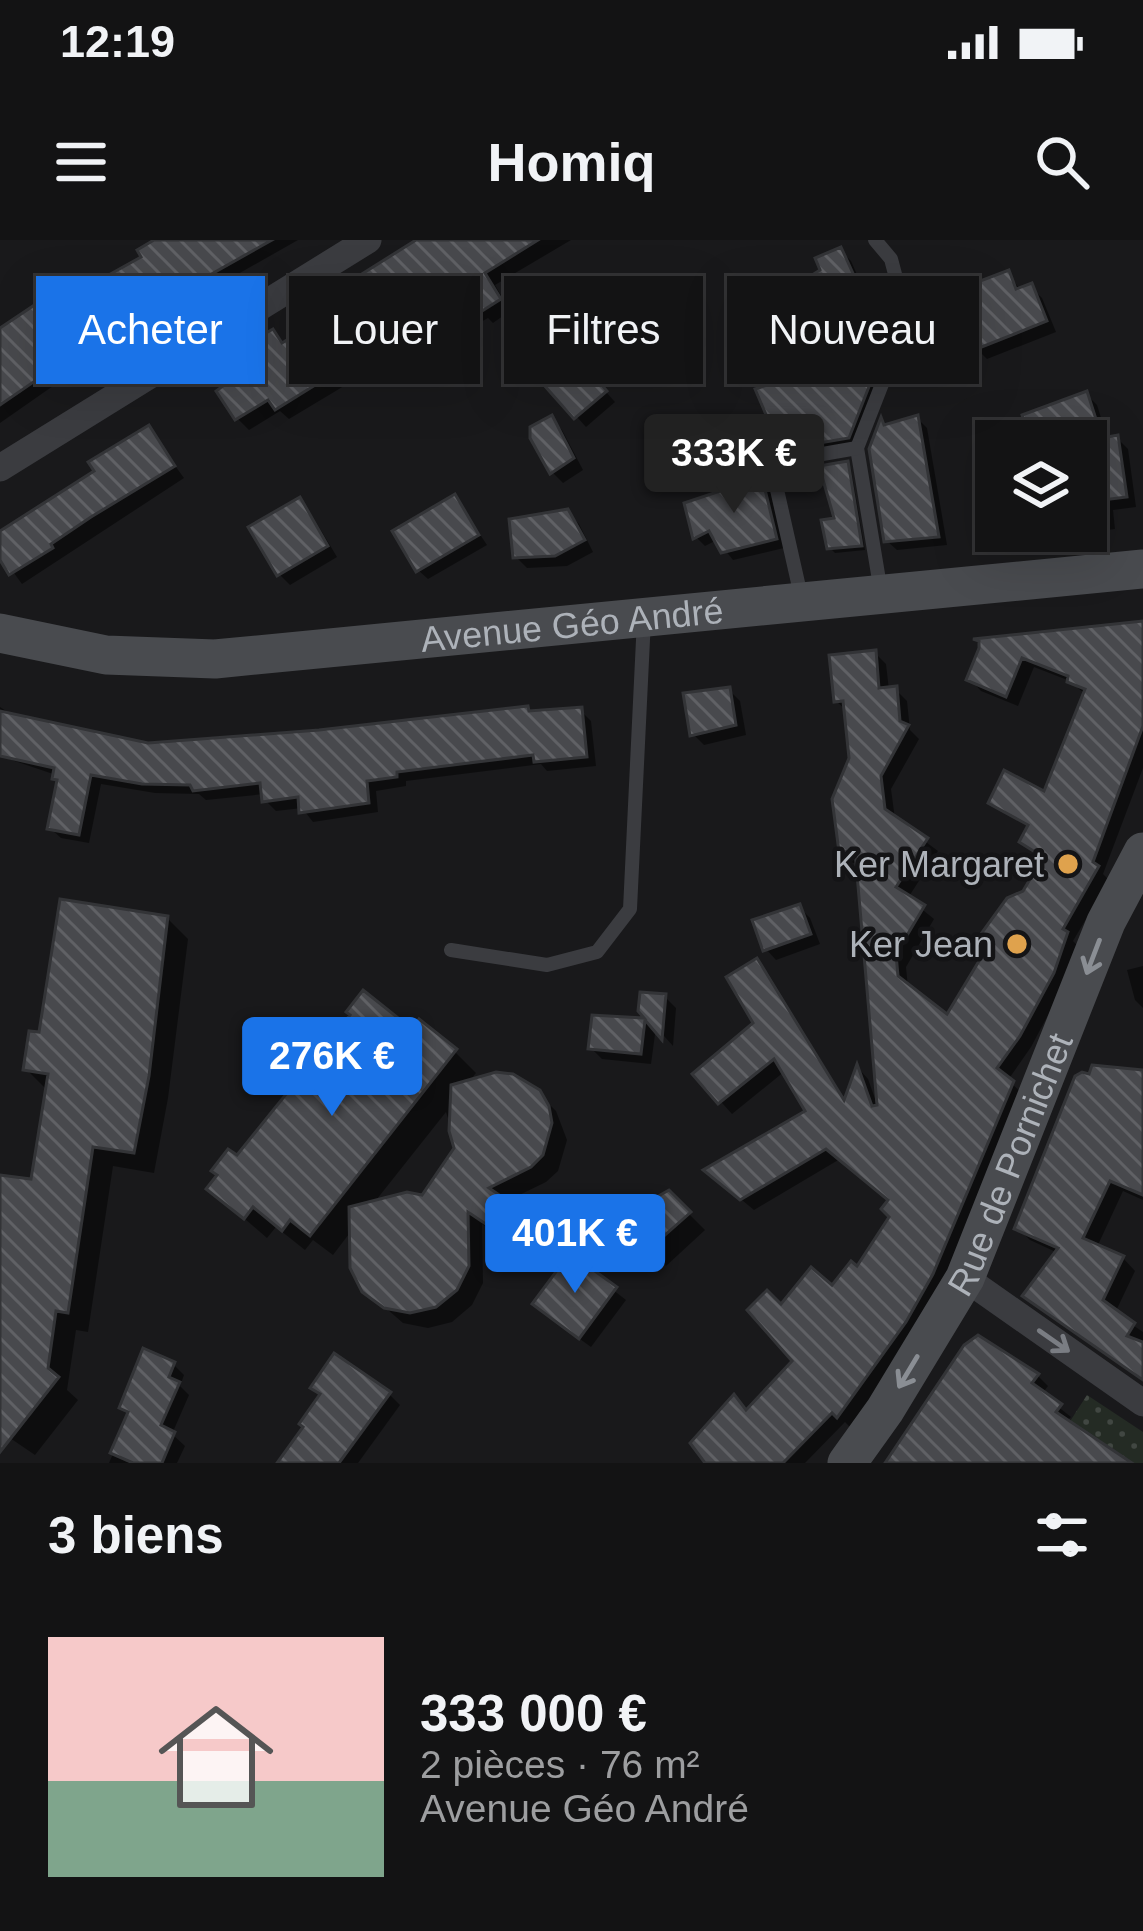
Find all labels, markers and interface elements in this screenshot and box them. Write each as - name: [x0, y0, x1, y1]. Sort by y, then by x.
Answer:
- text: 12:19: [60, 16, 175, 67]
- icon: menu: [48, 129, 114, 195]
- icon: search: [1029, 129, 1095, 195]
- text: Homiq: [488, 132, 656, 192]
- chip: Acheter: [36, 276, 265, 384]
- chip: Louer: [289, 276, 480, 384]
- chip: Filtres: [504, 276, 703, 384]
- chip: Nouveau: [727, 276, 979, 384]
- pin: 333K €: [636, 414, 832, 516]
- map controls: [975, 420, 1107, 552]
- button: layers: [975, 420, 1107, 552]
- text: 333K €: [671, 431, 797, 474]
- street label: Avenue Géo André: [419, 589, 725, 659]
- place label: Ker Margaret: [834, 844, 1044, 885]
- marker: Ker Margaret: [1055, 851, 1081, 877]
- place label: Ker Jean: [849, 924, 993, 965]
- marker: Ker Jean: [1004, 931, 1030, 957]
- one-way arrow: [1080, 938, 1102, 975]
- pin: 276K €: [234, 1017, 430, 1119]
- street label: Rue de Pornichet: [939, 1027, 1080, 1303]
- text: 276K €: [269, 1034, 395, 1077]
- pin: 401K €: [477, 1194, 673, 1296]
- text: 401K €: [512, 1211, 638, 1254]
- one-way arrow: [1037, 1328, 1070, 1353]
- one-way arrow: [896, 1354, 920, 1389]
- icon: filters: [1029, 1502, 1095, 1568]
- text: 3 biens: [48, 1507, 224, 1564]
- icon: home: [144, 1685, 288, 1829]
- text: 333 000 €: [420, 1685, 647, 1742]
- text: 2 pièces · 76 m²: [420, 1743, 700, 1786]
- text: Avenue Géo André: [420, 1787, 749, 1830]

